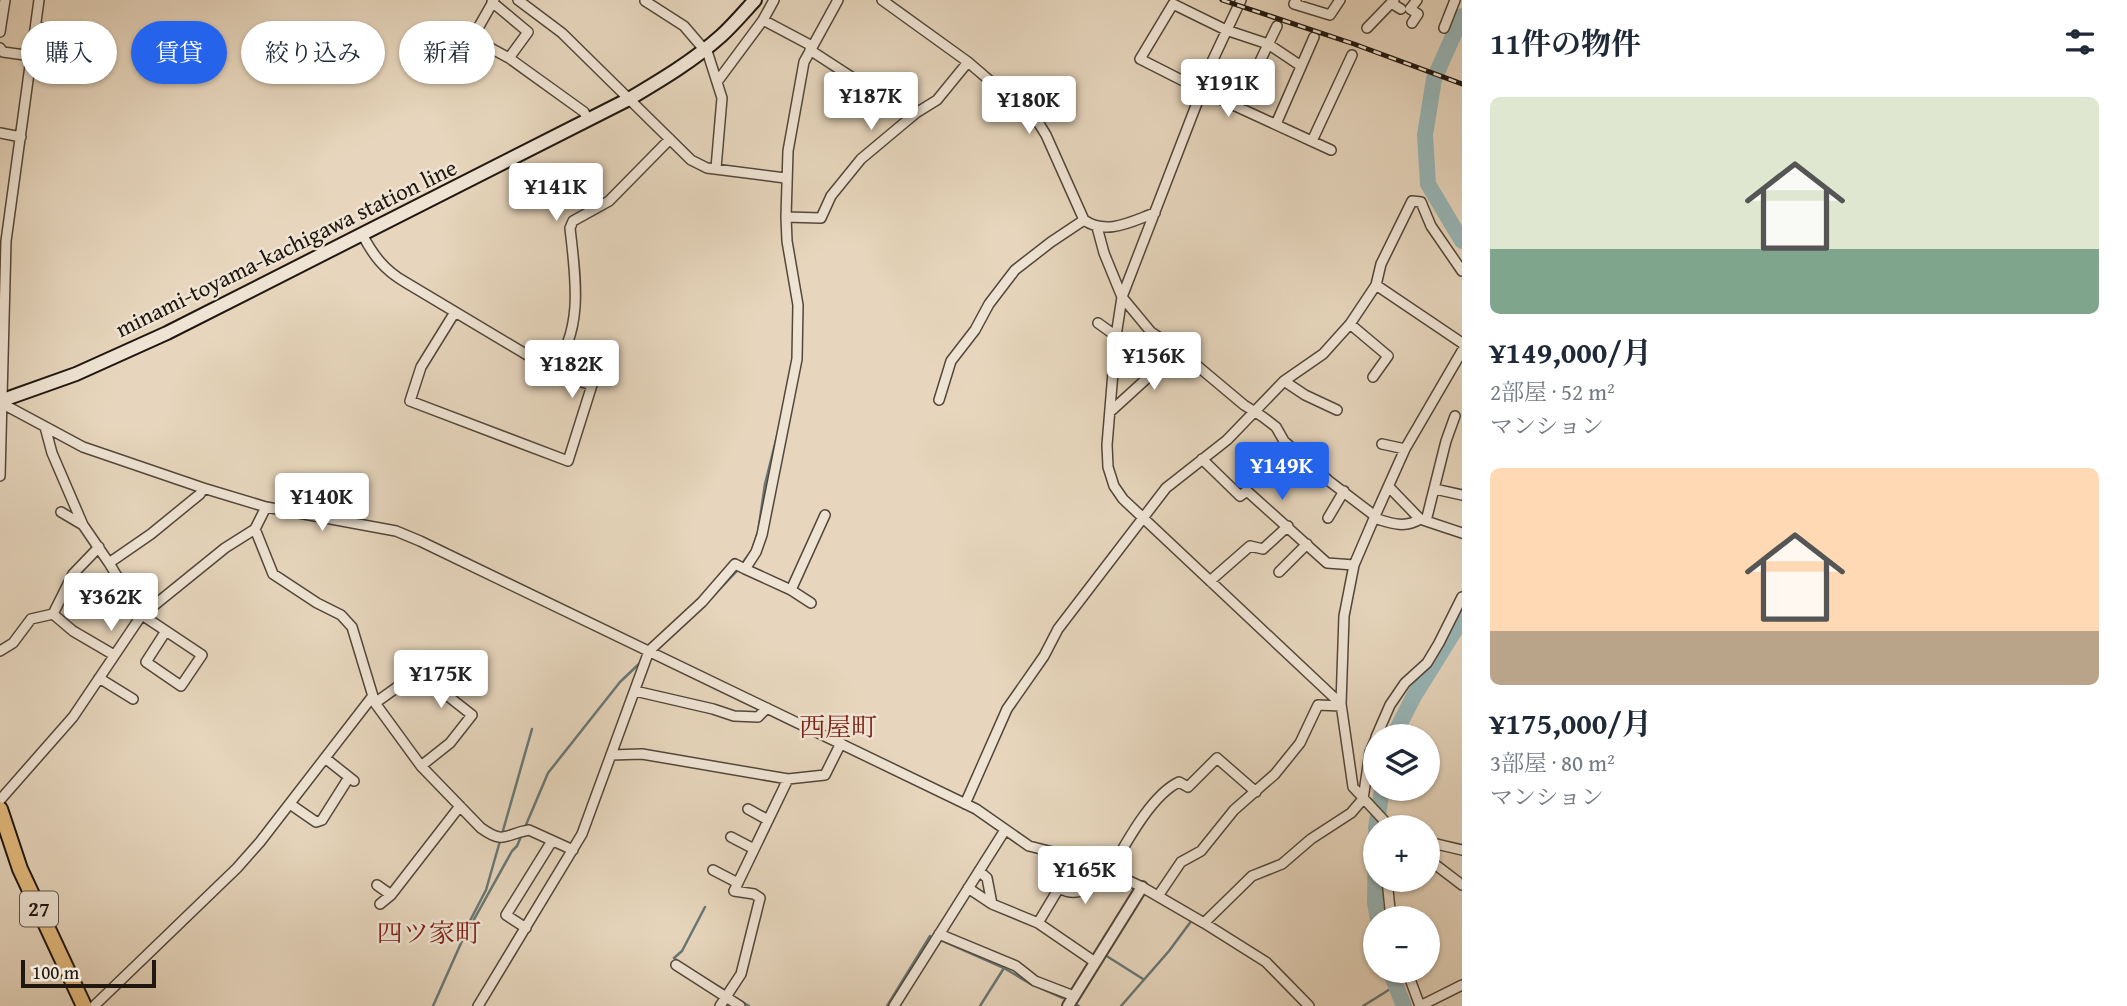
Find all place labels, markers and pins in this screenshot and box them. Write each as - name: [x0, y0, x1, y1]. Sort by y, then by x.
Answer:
- pin: ¥191K: [1179, 60, 1277, 119]
- pin: ¥187K: [822, 72, 920, 132]
- pin: ¥180K: [980, 76, 1078, 136]
- pin: ¥141K: [507, 164, 605, 223]
- pin: ¥156K: [1105, 332, 1203, 392]
- pin: ¥182K: [523, 340, 621, 400]
- pin: ¥149K: [1233, 442, 1331, 502]
- pin: ¥140K: [273, 474, 371, 533]
- pin: ¥362K: [62, 574, 160, 633]
- pin: ¥175K: [392, 650, 490, 710]
- pin: ¥165K: [1036, 846, 1134, 906]

